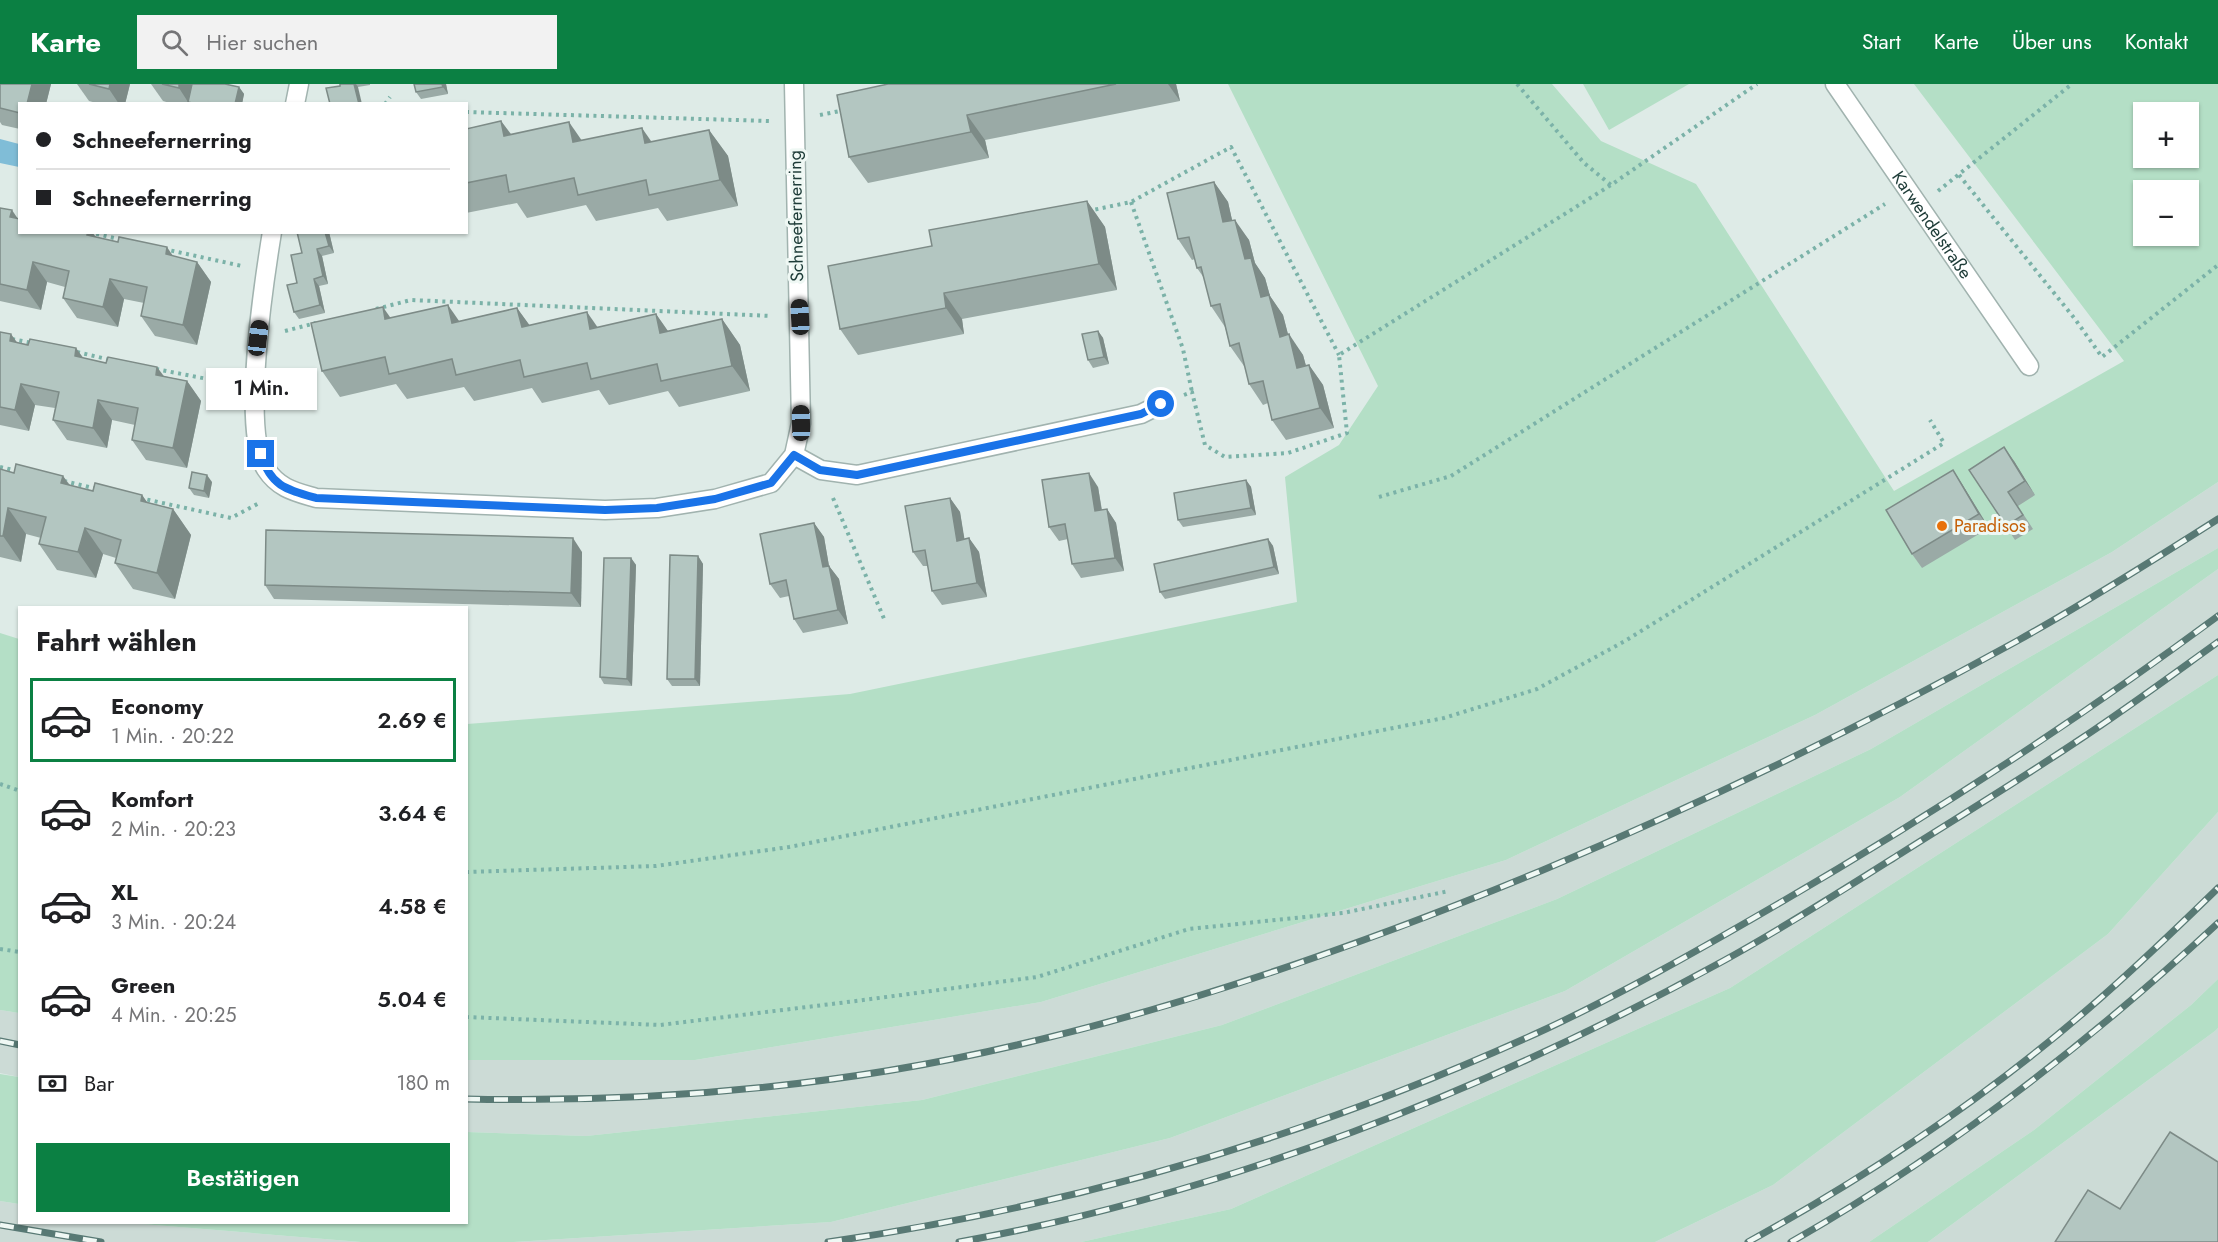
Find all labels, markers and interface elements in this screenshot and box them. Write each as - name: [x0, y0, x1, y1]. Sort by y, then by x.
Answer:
- search box: [137, 15, 557, 69]
- text: Karte: [30, 22, 101, 63]
- icon: search: [158, 26, 191, 59]
- text: Hier suchen: [206, 26, 318, 58]
- text: Start: [1862, 27, 1901, 57]
- text: Karte: [1934, 27, 1979, 57]
- text: Über uns: [2012, 27, 2092, 57]
- text: Kontakt: [2125, 27, 2188, 57]
- map controls: [2133, 102, 2199, 246]
- button: +: [2133, 102, 2199, 168]
- text: Schneefernerring: [72, 124, 252, 156]
- street label: Schneefernerring: [782, 150, 810, 282]
- street label: Karwendelstraße: [1886, 166, 1978, 284]
- button: −: [2133, 180, 2199, 246]
- text: Schneefernerring: [72, 182, 252, 214]
- car: [790, 299, 810, 335]
- car: [247, 319, 269, 357]
- callout: 1 Min.: [206, 367, 316, 409]
- text: 1 Min.: [233, 374, 290, 403]
- route start: [1147, 390, 1174, 417]
- car: [792, 405, 810, 441]
- route end: [247, 440, 274, 467]
- place label: Paradisos: [1954, 513, 2026, 539]
- marker: Paradisos: [1935, 519, 1949, 533]
- text: Fahrt wählen: [36, 622, 197, 661]
- text: Economy: [111, 690, 203, 722]
- icon: car: [39, 693, 93, 747]
- text: 2.69 €: [378, 704, 447, 736]
- text: 1 Min. · 20:22: [111, 722, 234, 751]
- text: Komfort: [111, 783, 193, 815]
- icon: car: [39, 786, 93, 840]
- text: 3.64 €: [378, 797, 447, 829]
- text: 2 Min. · 20:23: [111, 815, 236, 844]
- text: XL: [111, 876, 138, 908]
- icon: car: [39, 879, 93, 933]
- text: 4.58 €: [378, 890, 447, 922]
- text: 3 Min. · 20:24: [111, 908, 236, 937]
- text: Green: [111, 969, 175, 1001]
- icon: car: [39, 972, 93, 1026]
- text: 5.04 €: [377, 983, 447, 1015]
- text: 4 Min. · 20:25: [111, 1001, 237, 1030]
- icon: cash: [36, 1067, 69, 1100]
- text: Bar: [84, 1067, 114, 1099]
- text: 180 m: [396, 1069, 450, 1098]
- button: Bestätigen: [36, 1143, 450, 1212]

